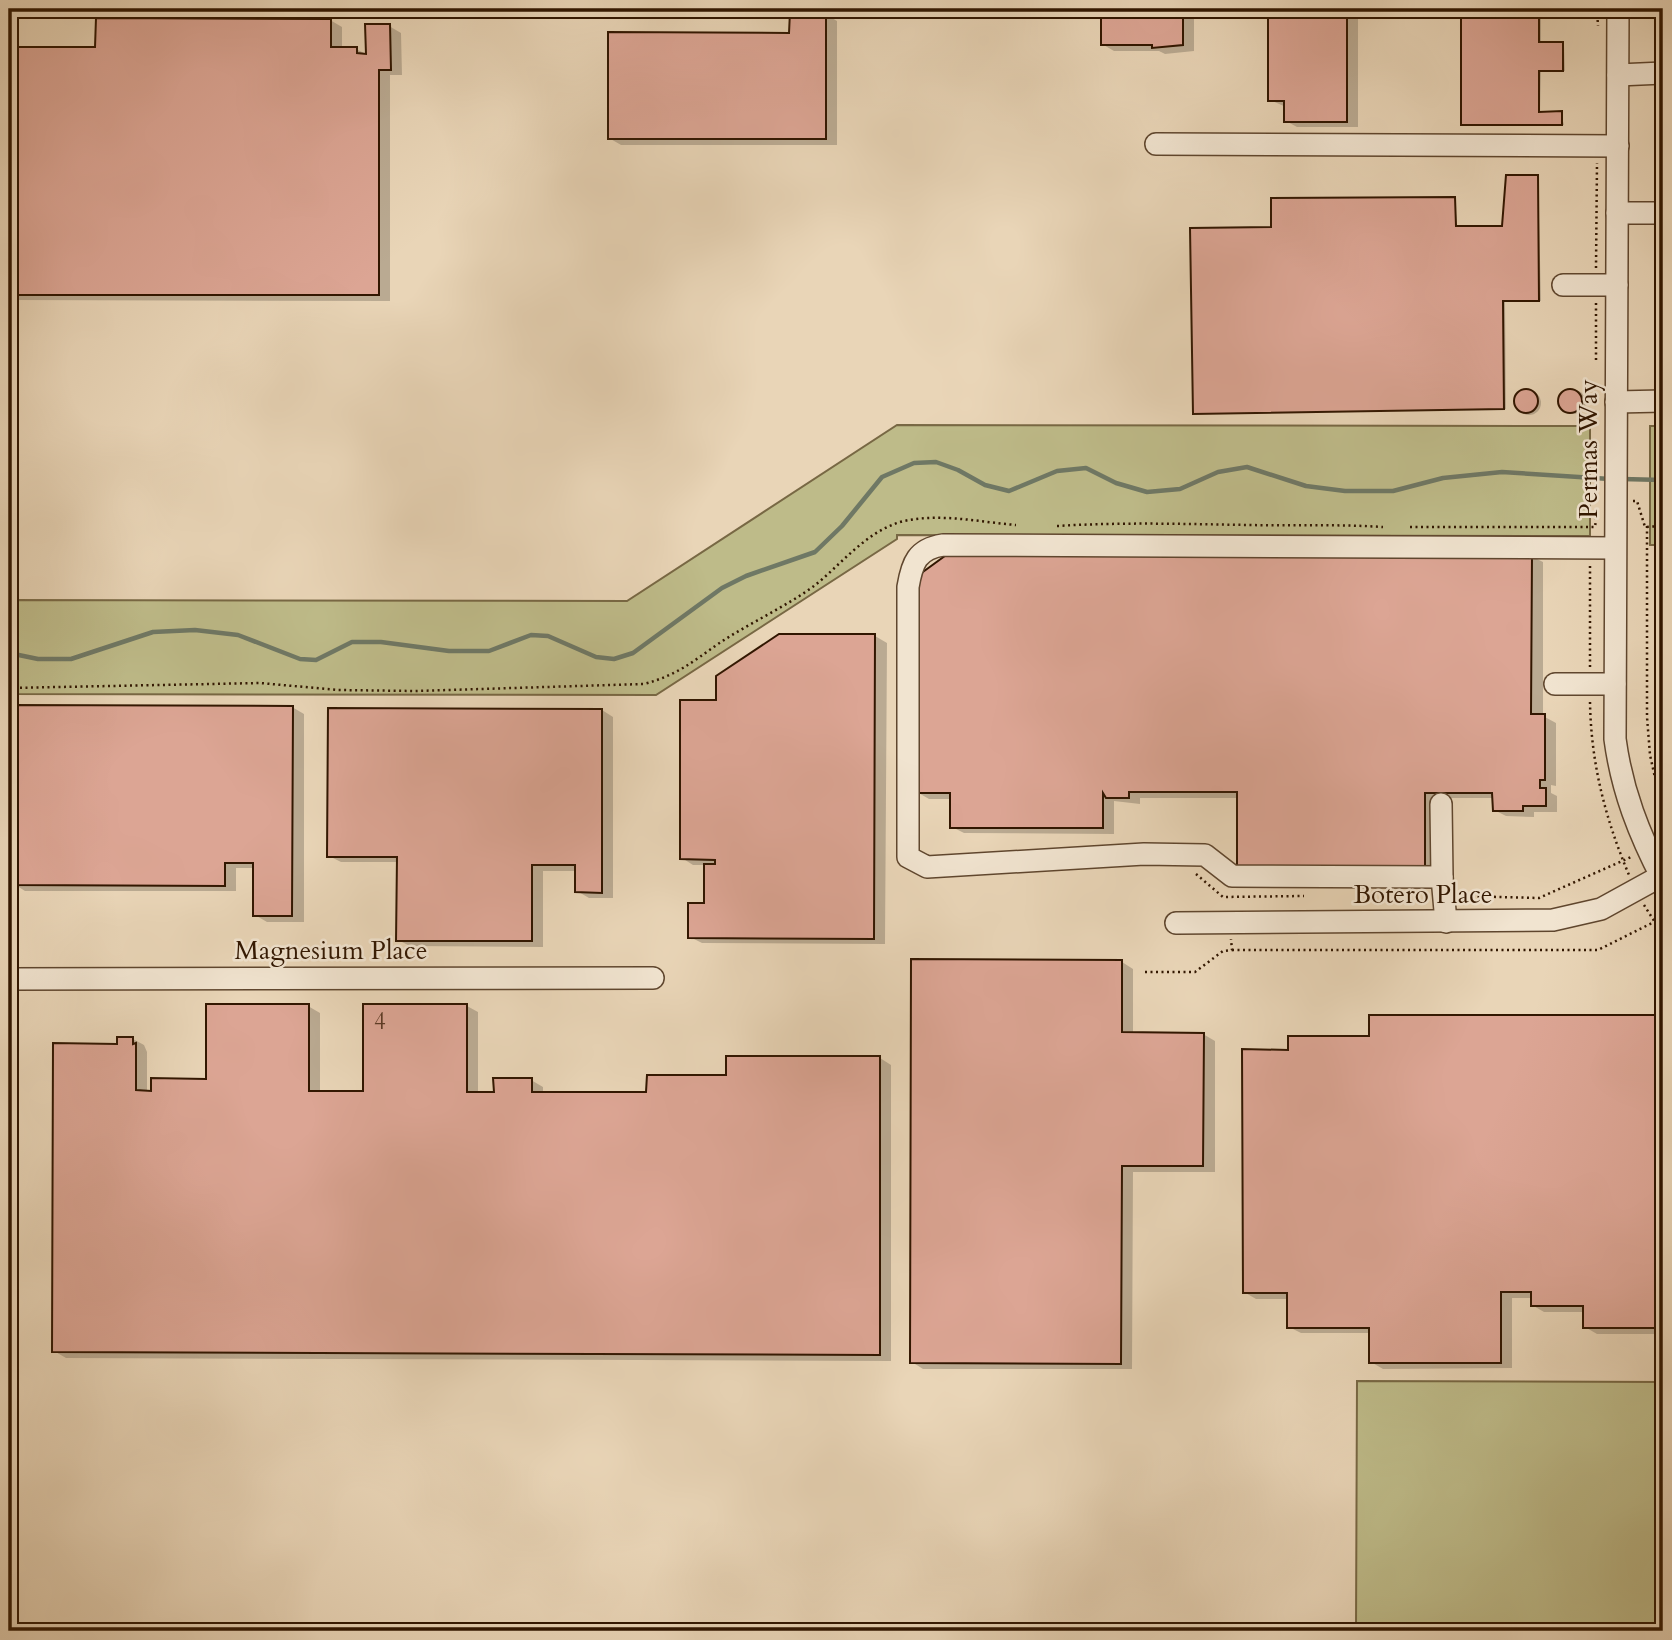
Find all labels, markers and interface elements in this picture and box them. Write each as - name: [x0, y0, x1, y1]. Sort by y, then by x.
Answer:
- street label: Permas Way: [1571, 379, 1606, 519]
- street label: Botero Place: [1353, 877, 1493, 912]
- street label: Magnesium Place: [234, 933, 428, 968]
- house number: 4: [374, 1006, 386, 1037]

